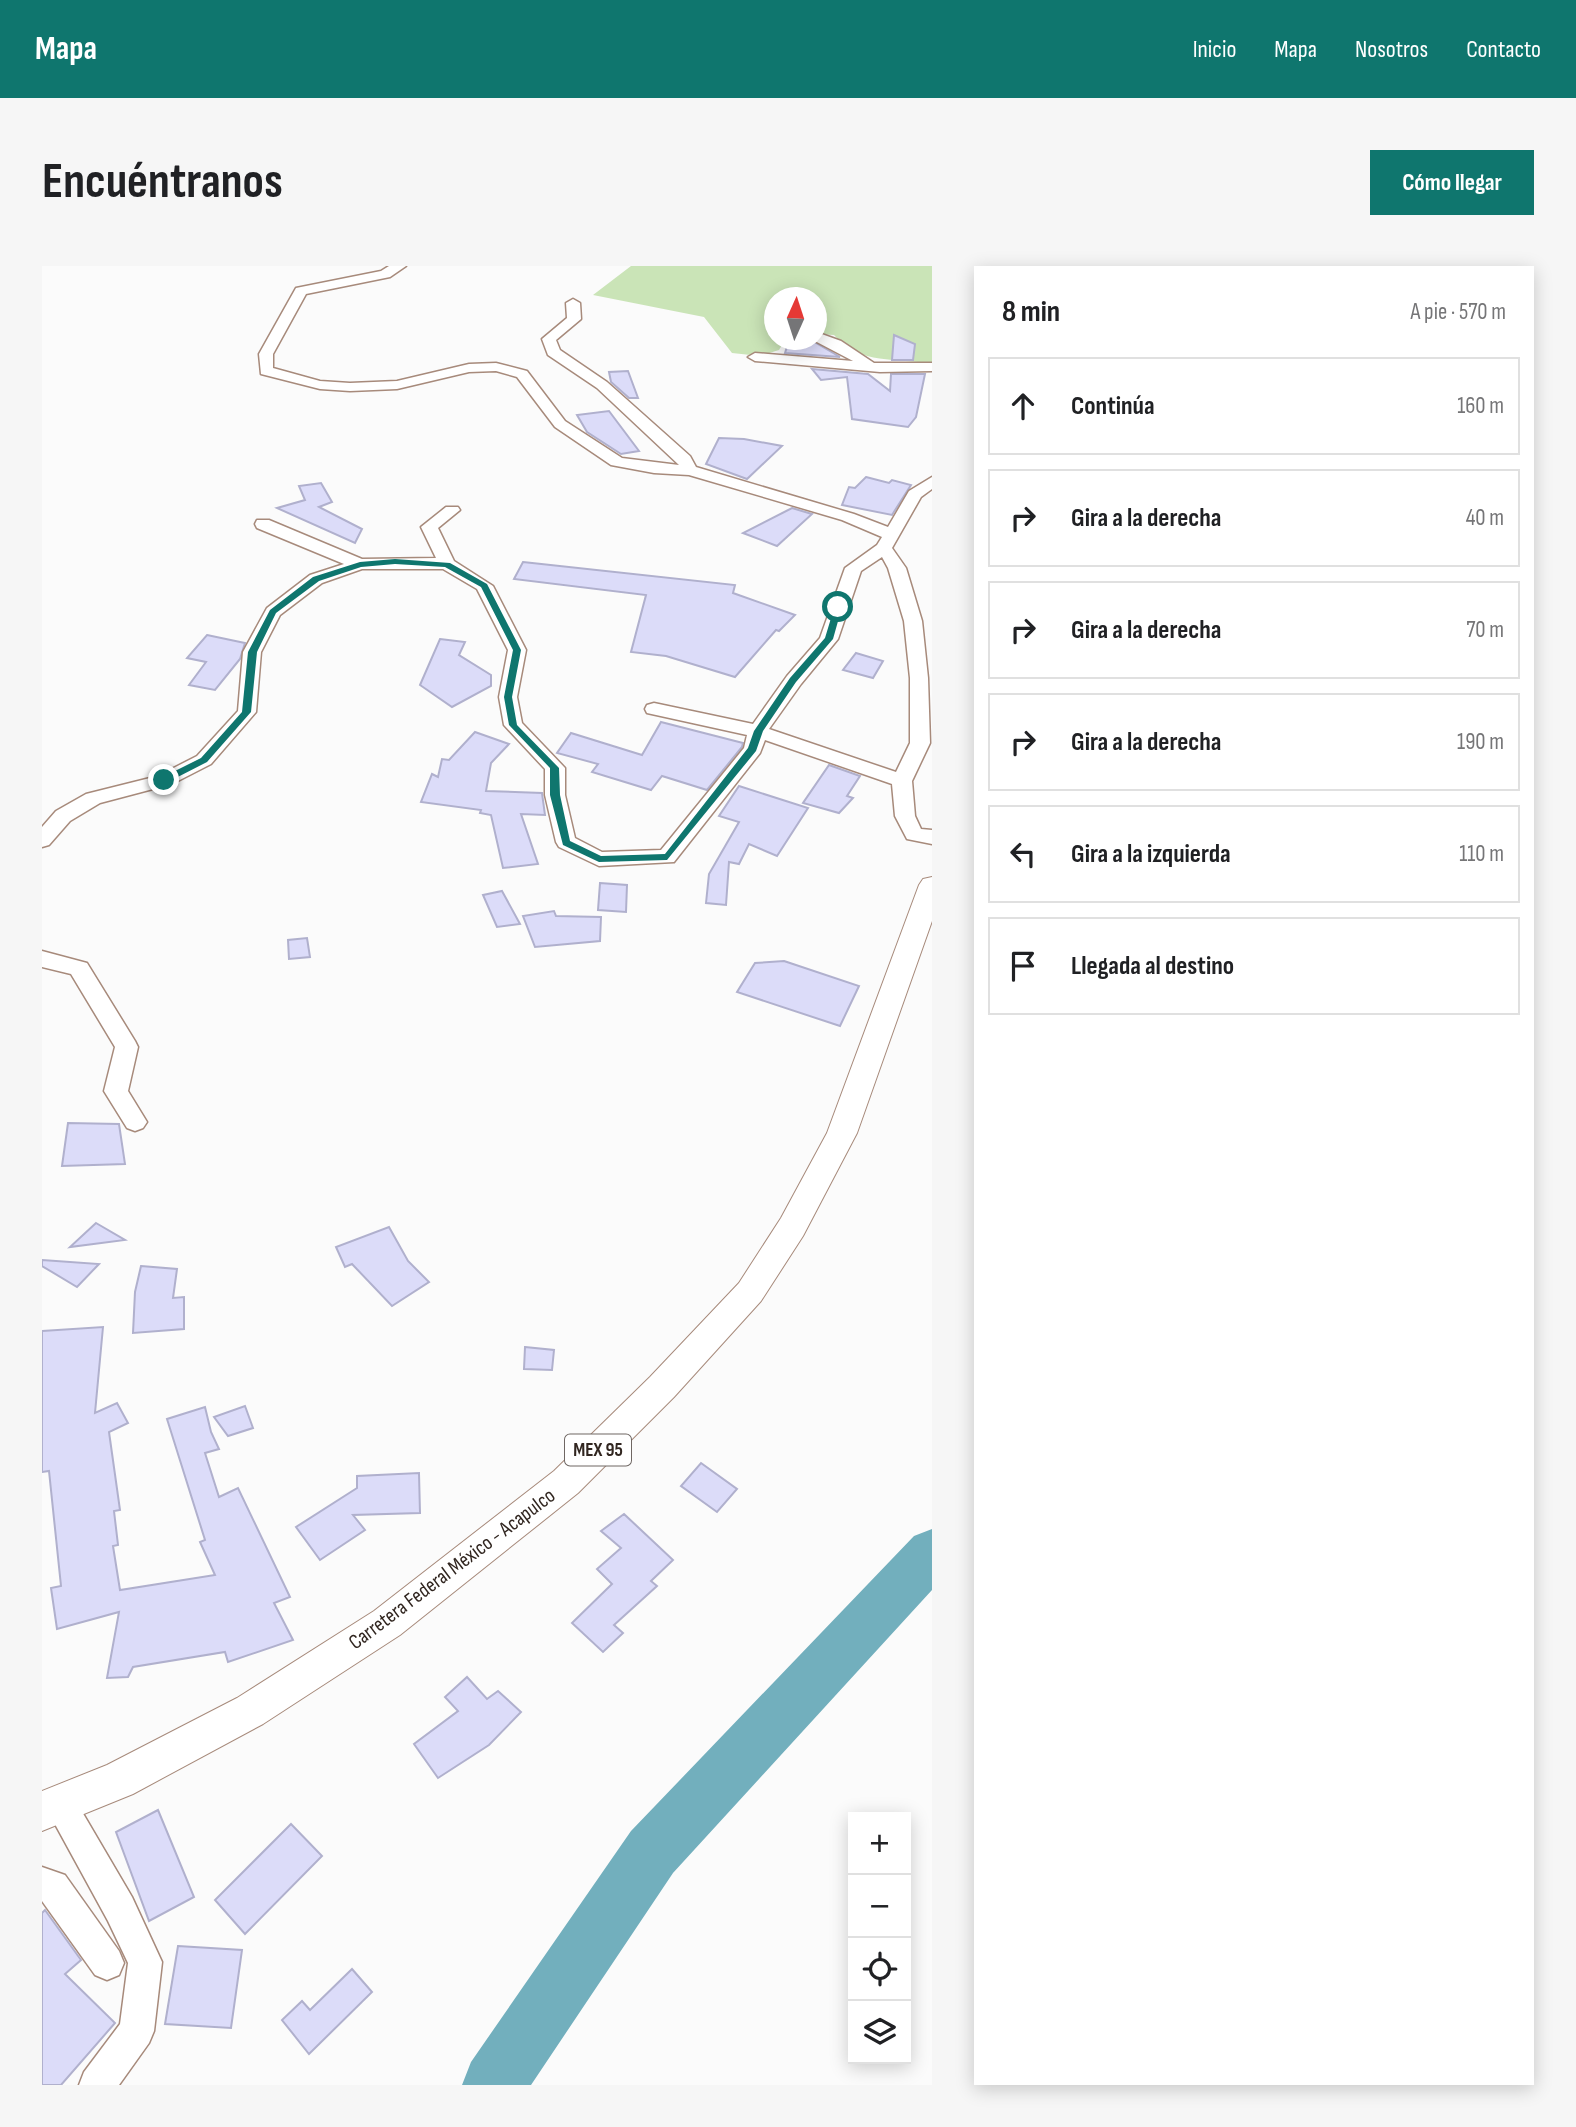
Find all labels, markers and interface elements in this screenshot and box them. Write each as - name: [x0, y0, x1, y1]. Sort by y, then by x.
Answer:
- text: Mapa: [35, 29, 97, 69]
- text: Inicio: [1193, 35, 1236, 64]
- text: Mapa: [1274, 35, 1317, 64]
- text: Nosotros: [1355, 35, 1428, 64]
- text: Contacto: [1466, 35, 1541, 64]
- button: Cómo llegar: [1370, 150, 1534, 215]
- text: Encuéntranos: [42, 153, 283, 212]
- north arrow: [764, 287, 827, 350]
- text: 8 min: [1002, 294, 1060, 330]
- text: A pie · 570 m: [1411, 298, 1506, 326]
- icon: ahead: [1004, 387, 1042, 425]
- text: Continúa: [1071, 391, 1155, 422]
- text: 160 m: [1457, 392, 1504, 420]
- icon: right: [1004, 499, 1042, 537]
- text: Gira a la derecha: [1071, 503, 1221, 534]
- text: 40 m: [1466, 504, 1504, 532]
- route start: [822, 591, 853, 622]
- icon: right: [1004, 611, 1042, 649]
- text: Gira a la derecha: [1071, 615, 1221, 646]
- text: 70 m: [1466, 616, 1504, 644]
- icon: right: [1004, 723, 1042, 761]
- text: Gira a la derecha: [1071, 727, 1221, 758]
- text: 190 m: [1457, 728, 1504, 756]
- route end: [148, 764, 179, 795]
- icon: left: [1004, 835, 1042, 873]
- text: Gira a la izquierda: [1071, 839, 1231, 870]
- text: 110 m: [1459, 840, 1504, 868]
- icon: arrive: [1004, 947, 1042, 985]
- text: Llegada al destino: [1071, 951, 1234, 982]
- road number: MEX 95: [565, 1434, 631, 1466]
- street label: Carretera Federal México - Acapulco: [344, 1483, 560, 1655]
- map controls: [848, 1812, 911, 2064]
- button: +: [848, 1812, 911, 1875]
- button: −: [848, 1875, 911, 1938]
- button: locate: [848, 1938, 911, 2001]
- button: layers: [848, 2001, 911, 2064]

